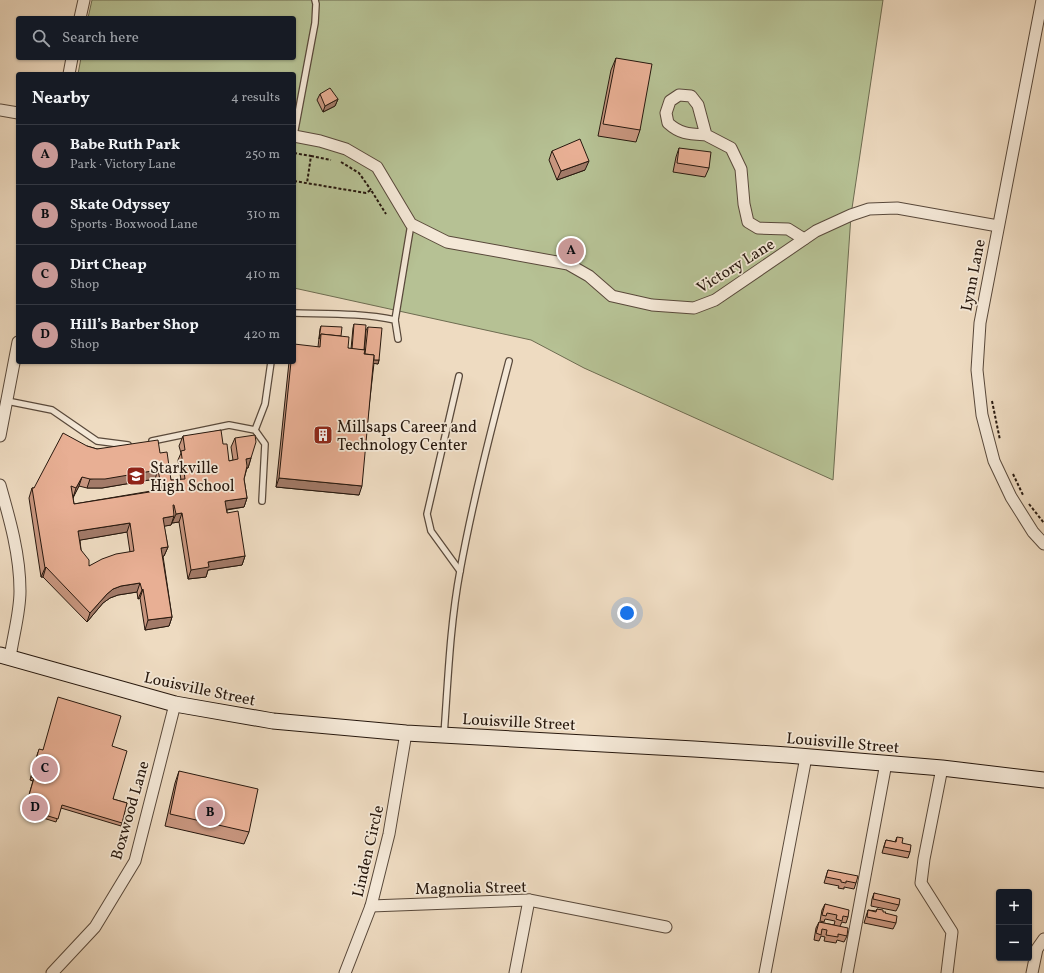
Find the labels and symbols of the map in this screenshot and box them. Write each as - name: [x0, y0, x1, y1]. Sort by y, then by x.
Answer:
- street label: Victory Lane: [693, 234, 779, 299]
- pin: A: [558, 236, 584, 266]
- street label: Lynn Lane: [956, 238, 992, 313]
- place label: Millsaps Career and Technology Center: [337, 417, 477, 457]
- building icon: Millsaps Career and Technology Center: [312, 424, 334, 446]
- place label: Starkville High School: [150, 458, 235, 498]
- school or university icon: Starkville High School: [125, 465, 147, 487]
- your location: [617, 603, 637, 623]
- street label: Louisville Street: [142, 667, 258, 713]
- street label: Louisville Street: [462, 709, 576, 737]
- street label: Louisville Street: [785, 728, 901, 760]
- pin: C: [32, 754, 58, 784]
- street label: Boxwood Lane: [106, 758, 156, 863]
- pin: D: [22, 793, 48, 823]
- pin: B: [197, 798, 223, 828]
- street label: Linden Circle: [348, 803, 390, 900]
- street label: Magnolia Street: [415, 877, 527, 901]

